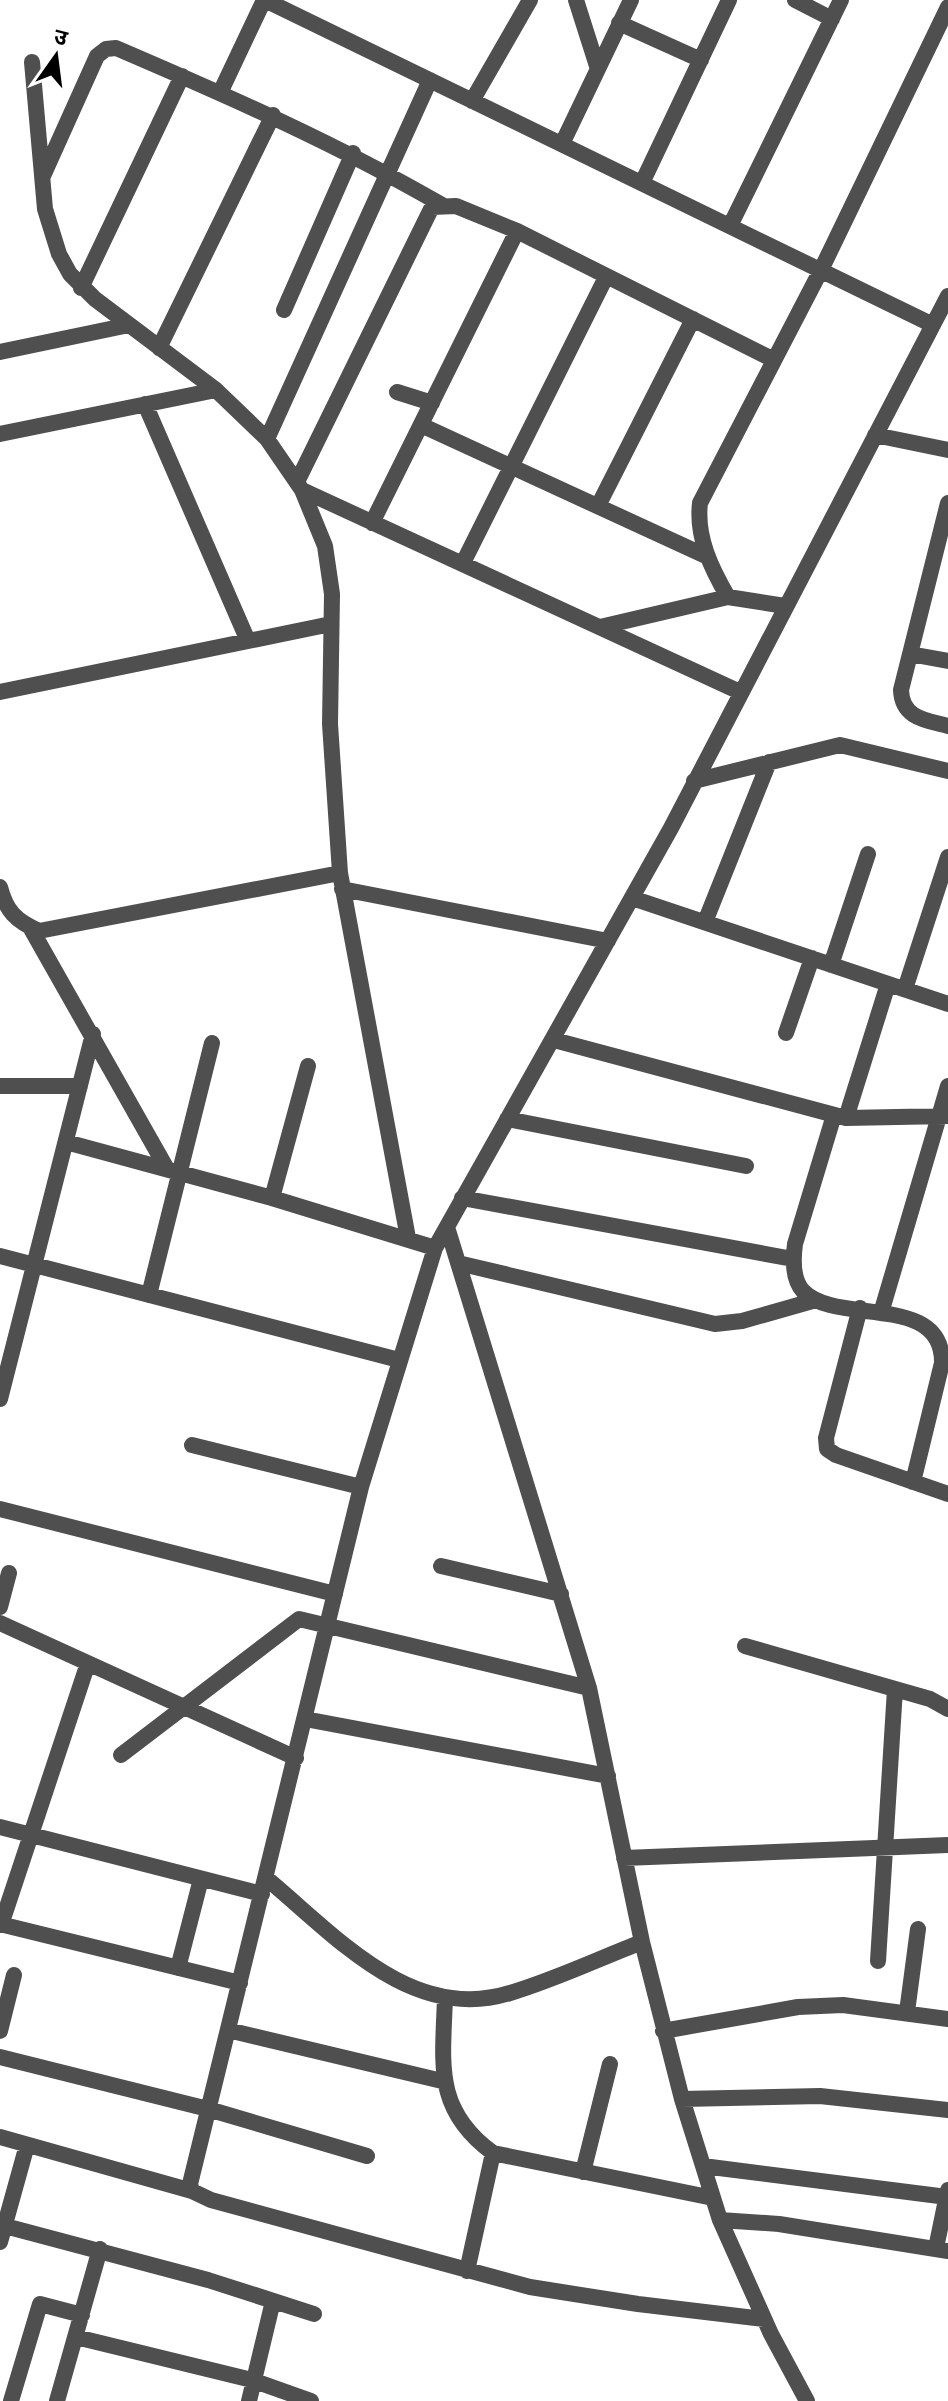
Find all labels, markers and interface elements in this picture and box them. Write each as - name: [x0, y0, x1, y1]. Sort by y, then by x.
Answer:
- north arrow: [16, 16, 96, 96]
- text: उ: [51, 23, 71, 52]

